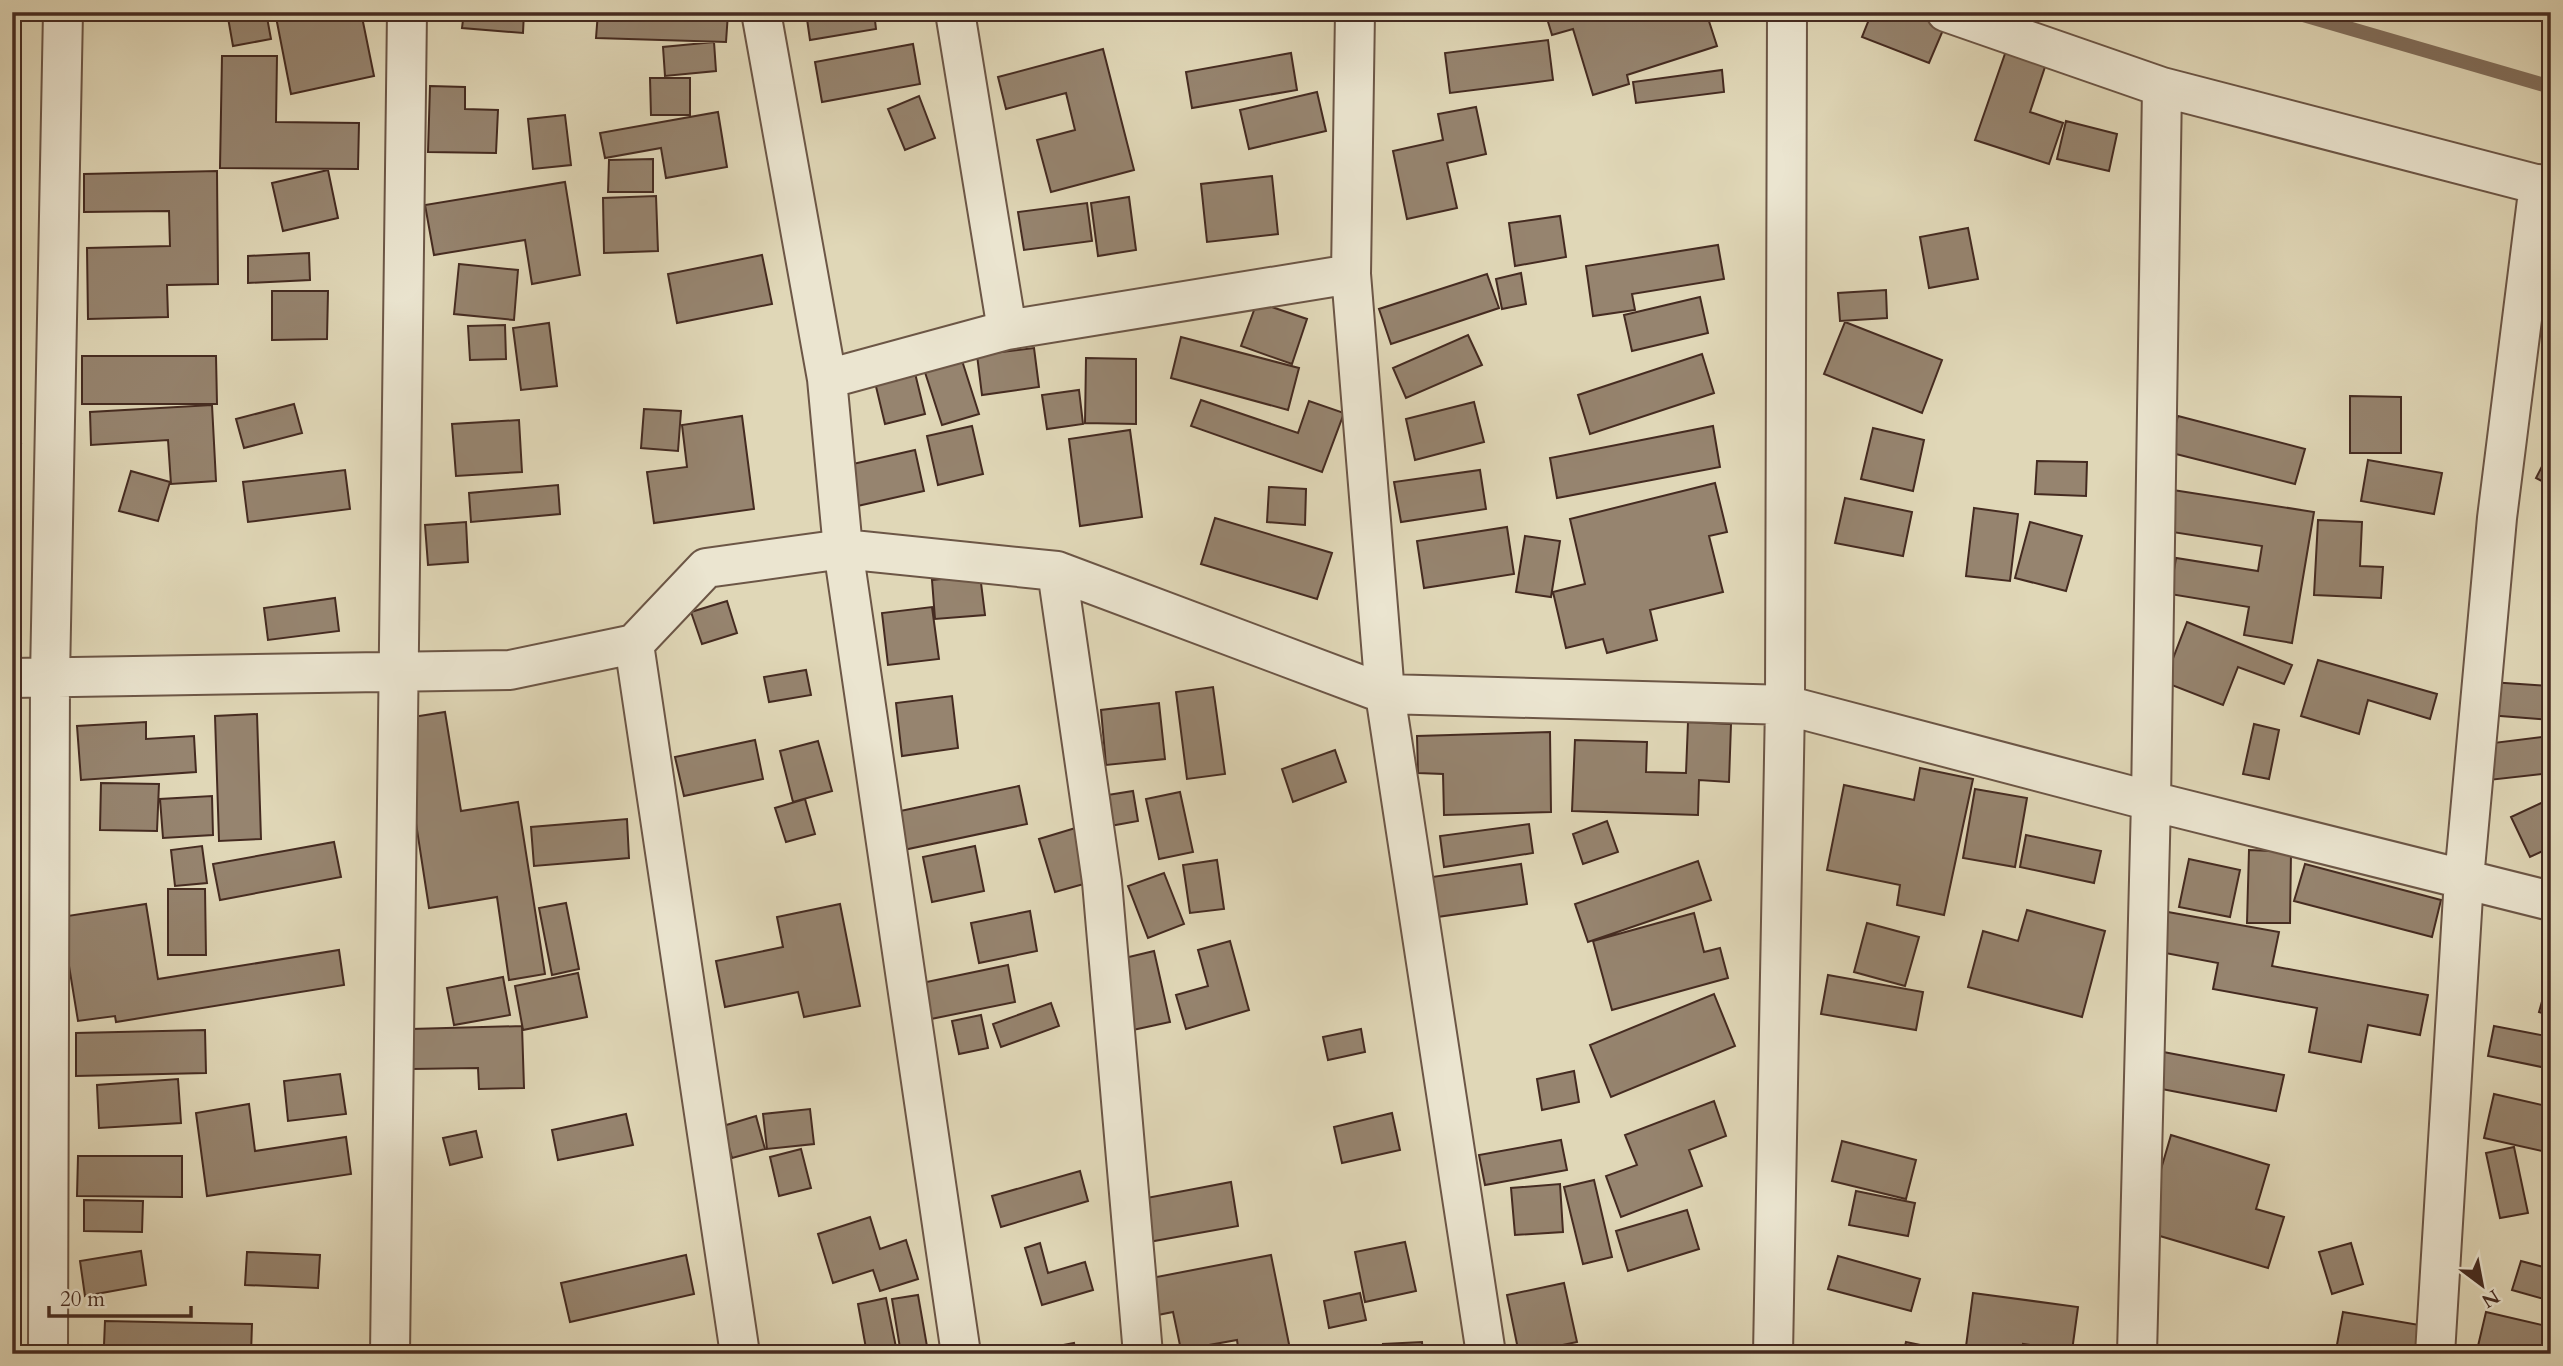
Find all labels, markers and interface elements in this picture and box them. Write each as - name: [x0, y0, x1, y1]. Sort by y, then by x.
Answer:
- north arrow: [2448, 1250, 2518, 1320]
- scale bar: [49, 1275, 191, 1319]
- text: N: [2476, 1283, 2504, 1314]
- text: 20 m: [60, 1285, 105, 1314]

